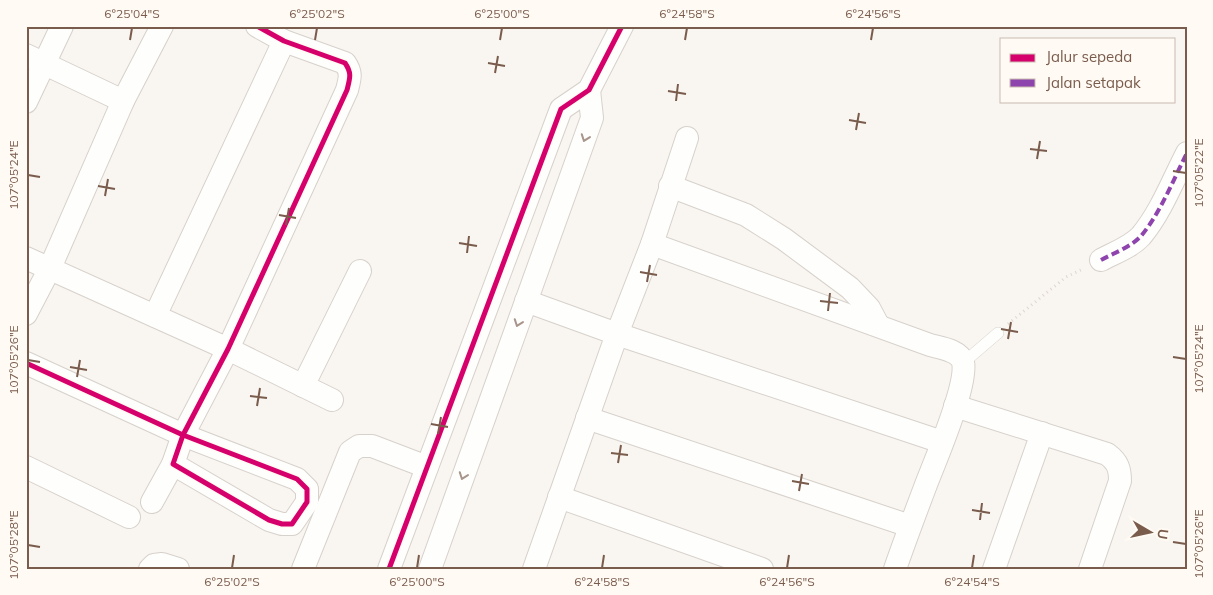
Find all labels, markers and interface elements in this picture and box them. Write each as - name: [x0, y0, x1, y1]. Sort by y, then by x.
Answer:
- text: 6°25'04"S: [104, 6, 160, 21]
- text: 6°25'02"S: [289, 6, 345, 21]
- text: 6°25'00"S: [474, 6, 530, 21]
- text: 6°24'58"S: [659, 6, 715, 21]
- text: 6°24'56"S: [845, 6, 901, 21]
- legend: [1000, 38, 1176, 102]
- text: Jalur sepeda: [1046, 47, 1132, 66]
- text: Jalan setapak: [1046, 73, 1141, 92]
- one-way arrow: [581, 133, 591, 141]
- text: 107°05'22"E: [1191, 138, 1206, 208]
- text: 107°05'24"E: [6, 140, 21, 210]
- one-way arrow: [514, 319, 524, 327]
- text: 107°05'24"E: [1191, 324, 1206, 394]
- text: 107°05'26"E: [6, 325, 21, 395]
- one-way arrow: [459, 472, 469, 480]
- north arrow: [1126, 508, 1176, 558]
- text: 107°05'26"E: [1191, 509, 1206, 579]
- text: 107°05'28"E: [6, 510, 21, 580]
- text: U: [1153, 528, 1173, 541]
- text: 6°25'02"S: [204, 574, 260, 589]
- text: 6°25'00"S: [389, 574, 445, 589]
- text: 6°24'58"S: [574, 574, 630, 589]
- text: 6°24'56"S: [759, 574, 815, 589]
- text: 6°24'54"S: [944, 574, 1000, 589]

